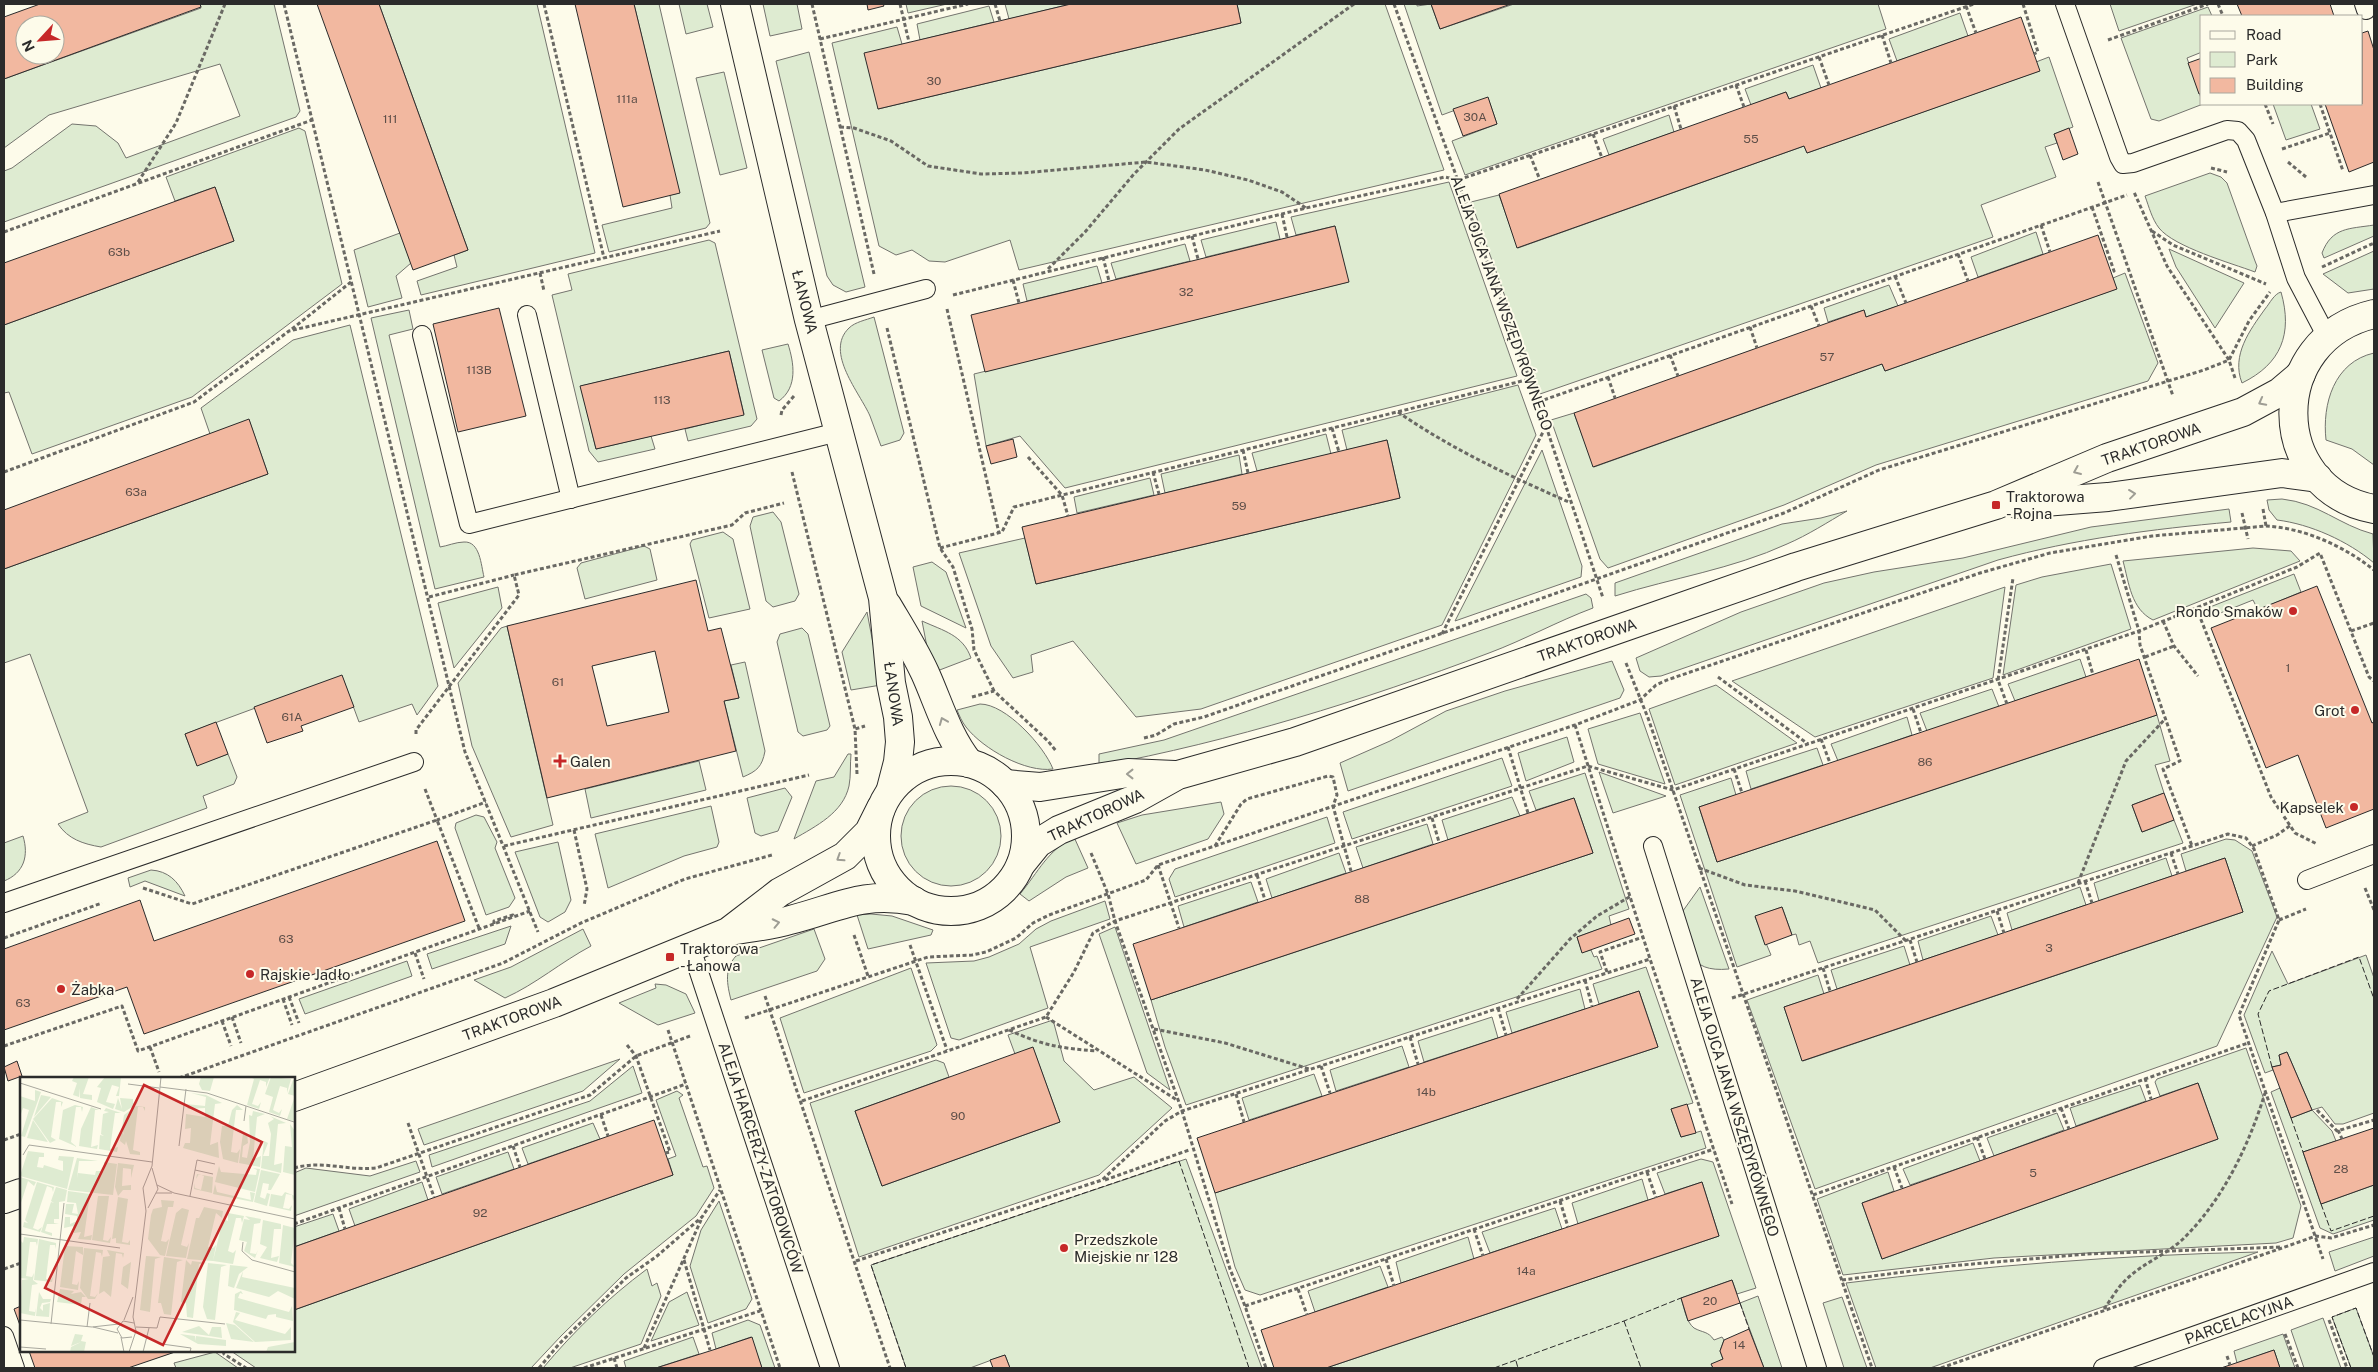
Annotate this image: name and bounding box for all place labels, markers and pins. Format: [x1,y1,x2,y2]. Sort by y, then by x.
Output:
place label: Traktorowa - Rojna [2006,488,2085,522]
marker: Traktorowa - Rojna [1990,499,2002,511]
place label: Rondo Smaków [2176,603,2283,620]
marker: Rondo Smaków [2287,605,2299,617]
place label: Grot [2314,702,2345,719]
marker: Grot [2349,704,2361,716]
place label: Galen [570,753,611,770]
marker: Galen [554,755,566,767]
place label: Kapselek [2280,799,2344,816]
marker: Kapselek [2348,801,2360,813]
place label: Traktorowa - Łanowa [680,940,759,974]
marker: Traktorowa - Łanowa [664,951,676,963]
place label: Rajskie Jadło [260,966,351,983]
marker: Rajskie Jadło [244,968,256,980]
place label: Żabka [71,980,114,998]
marker: Żabka [55,983,67,995]
place label: Przedszkole Miejskie nr 128 [1074,1231,1178,1265]
marker: Przedszkole Miejskie nr 128 [1058,1242,1070,1254]

